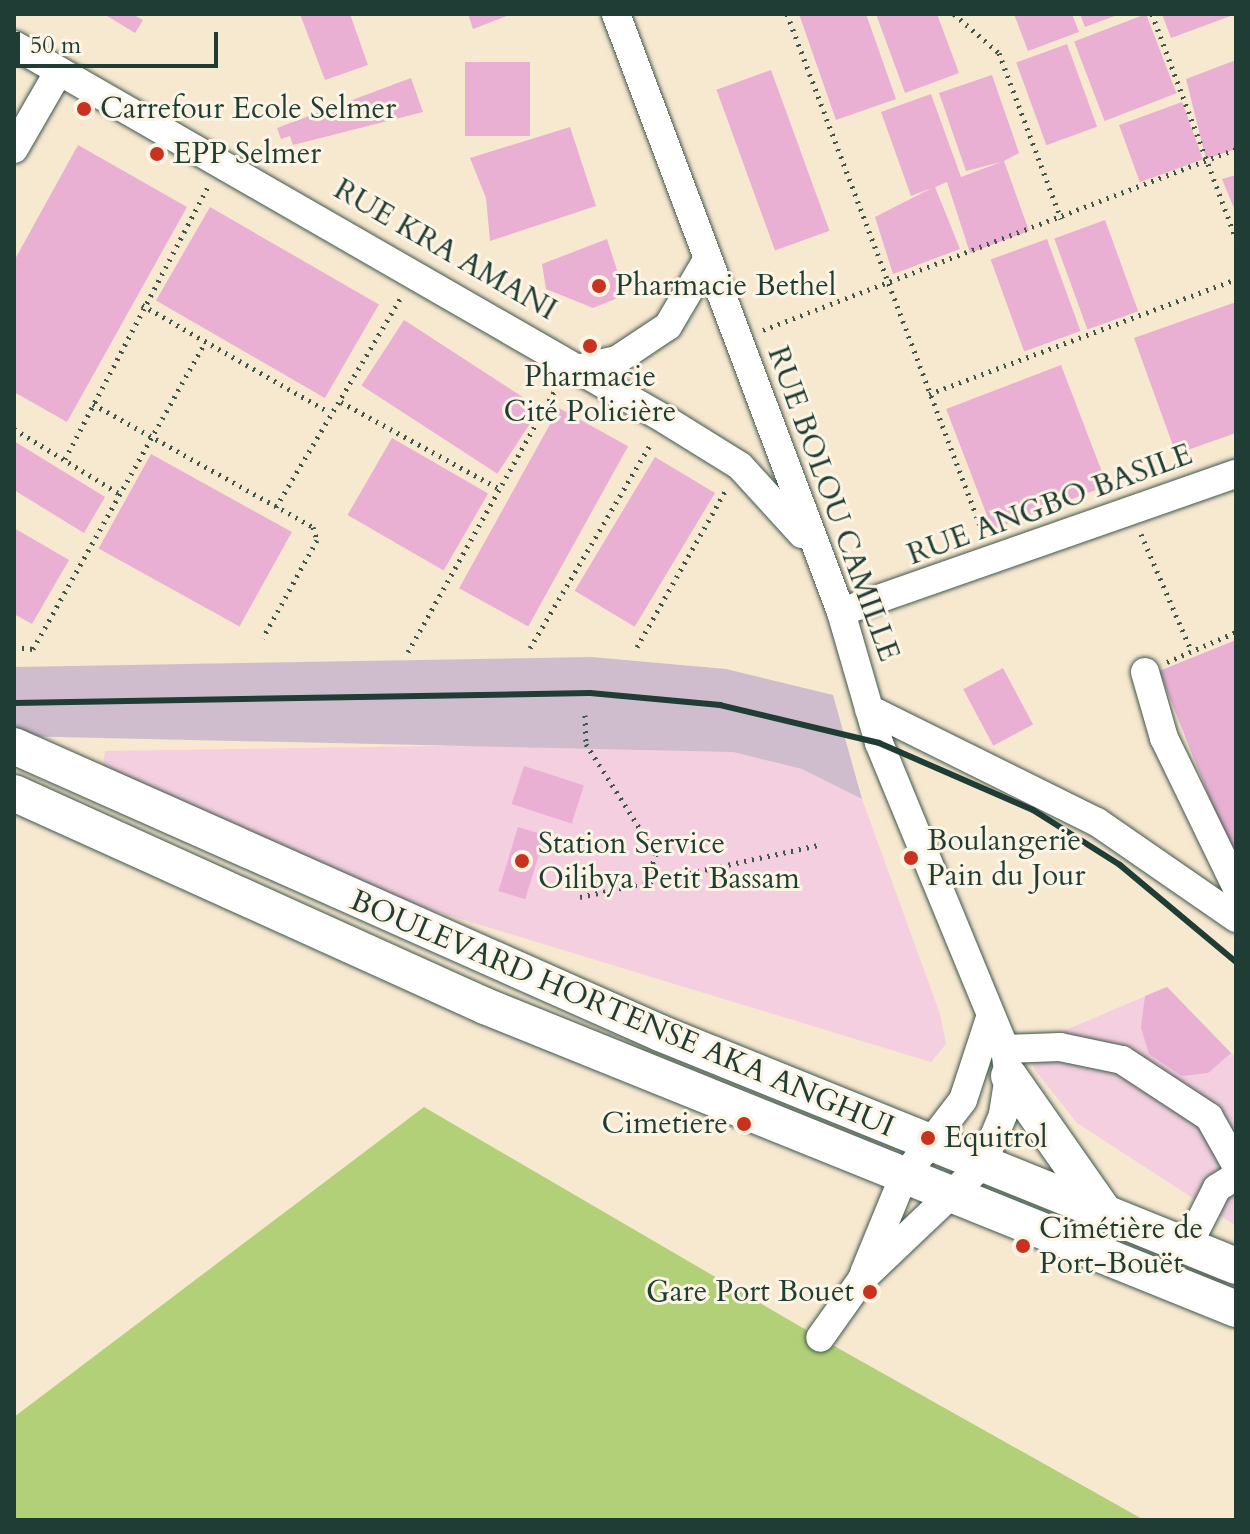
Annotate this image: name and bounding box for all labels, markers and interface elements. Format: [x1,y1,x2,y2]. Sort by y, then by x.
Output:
scale bar [20,16,222,66]
text: 50 m [30,29,81,62]
place label: Carrefour Ecole Selmer [100,91,396,127]
marker: Carrefour Ecole Selmer [75,100,93,118]
place label: EPP Selmer [173,136,321,172]
marker: EPP Selmer [148,145,166,163]
street label: RUE KRA AMANI [327,172,563,328]
place label: Pharmacie Bethel [615,268,836,304]
marker: Pharmacie Bethel [590,277,608,295]
marker: Pharmacie Cité Policière [581,337,599,355]
street label: RUE BOLOU CAMILLE [759,342,907,666]
place label: Pharmacie Cité Policière [504,359,676,430]
street label: RUE ANGBO BASILE [903,437,1197,573]
place label: Boulangerie Pain du Jour [927,823,1086,894]
place label: Station Service Oilibya Petit Bassam [538,826,800,896]
marker: Boulangerie Pain du Jour [902,849,920,867]
marker: Station Service Oilibya Petit Bassam [513,852,531,870]
street label: BOULEVARD HORTENSE AKA ANGHUI [345,883,899,1145]
place label: Cimetiere [602,1106,728,1142]
marker: Cimetiere [735,1115,753,1133]
place label: Equitrol [944,1120,1048,1156]
marker: Equitrol [919,1129,937,1147]
place label: Cimétière de Port-Bouët [1039,1211,1203,1282]
marker: Cimétière de Port-Bouët [1014,1237,1032,1255]
place label: Gare Port Bouet [646,1274,854,1310]
marker: Gare Port Bouet [861,1283,879,1301]

